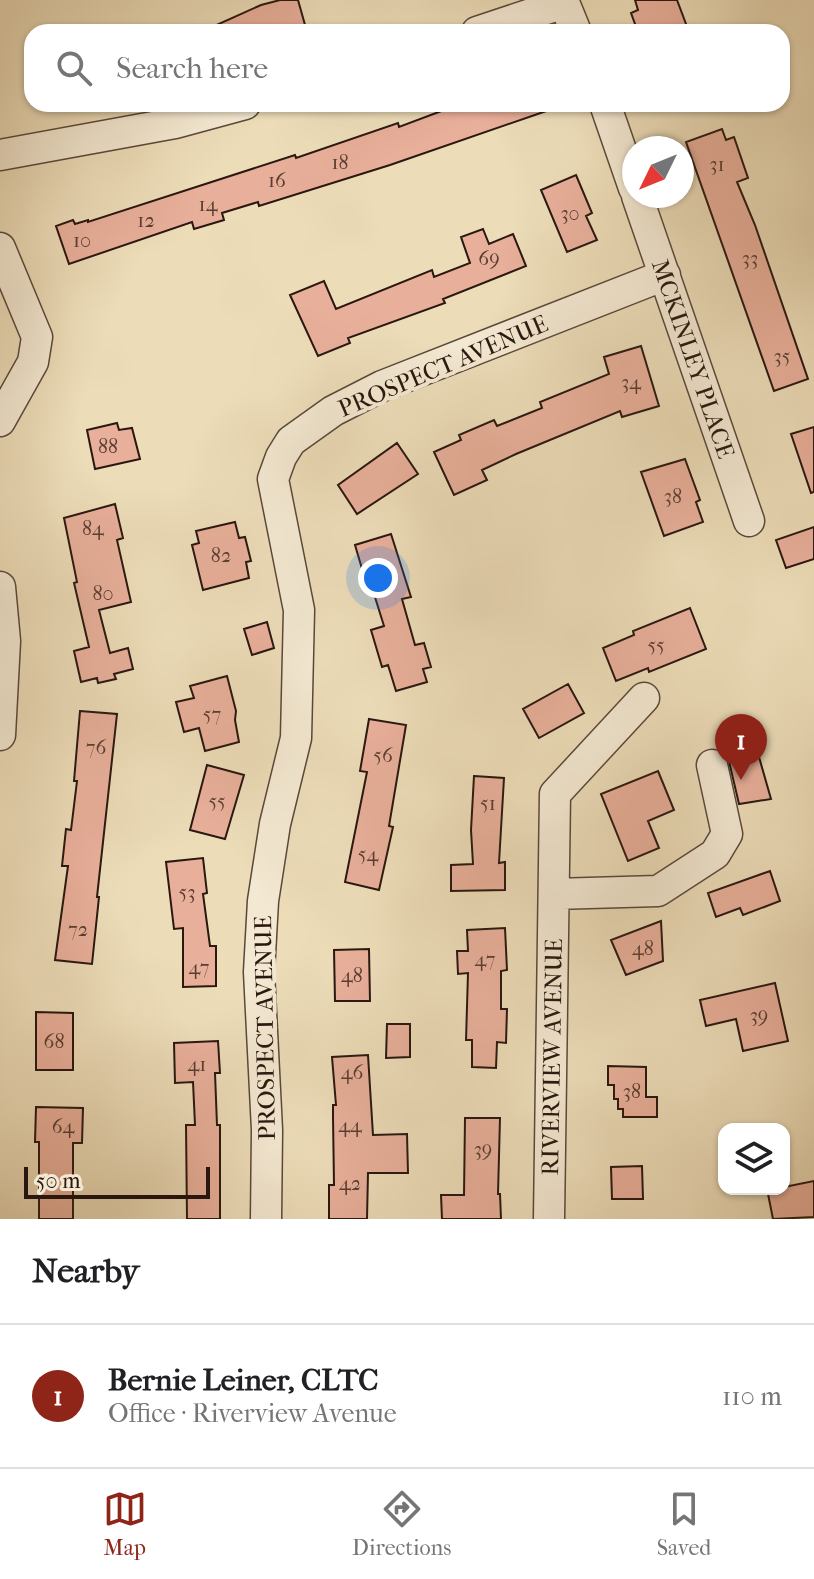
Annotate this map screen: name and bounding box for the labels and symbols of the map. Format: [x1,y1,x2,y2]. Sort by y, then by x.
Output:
north arrow [622,136,694,208]
house number: 18 [331,151,349,174]
house number: 31 [709,153,725,176]
house number: 16 [268,169,286,192]
house number: 14 [199,193,219,216]
house number: 30 [560,202,580,225]
house number: 12 [137,209,155,232]
house number: 10 [73,229,91,252]
house number: 69 [478,247,500,270]
house number: 33 [742,247,758,270]
street label: MCKINLEY PLACE [646,256,740,462]
street label: PROSPECT AVENUE [334,309,552,423]
house number: 35 [774,345,790,368]
house number: 34 [621,371,642,394]
house number: 88 [98,435,118,458]
house number: 38 [664,485,682,508]
house number: 84 [82,517,105,540]
house number: 82 [211,544,231,567]
your location [358,558,398,598]
house number: 80 [92,582,114,605]
house number: 55 [647,634,665,657]
house number: 57 [203,703,221,726]
pin: 1 [715,714,767,780]
house number: 76 [86,736,106,759]
house number: 56 [373,744,393,767]
house number: 55 [208,790,226,813]
house number: 51 [480,792,496,815]
house number: 54 [358,843,379,866]
house number: 53 [179,881,195,904]
street label: PROSPECT AVENUE [249,915,281,1141]
house number: 72 [68,918,88,941]
house number: 48 [632,937,654,960]
street label: RIVERVIEW AVENUE [536,938,568,1176]
house number: 47 [475,948,496,971]
house number: 47 [189,956,210,979]
house number: 48 [341,964,363,987]
house number: 39 [750,1004,768,1027]
house number: 68 [44,1030,64,1053]
house number: 41 [188,1053,206,1076]
house number: 46 [341,1061,363,1084]
house number: 38 [623,1080,641,1103]
house number: 44 [338,1114,363,1137]
house number: 64 [52,1115,75,1138]
house number: 39 [474,1138,492,1161]
scale bar [24,1163,210,1199]
house number: 42 [339,1172,361,1195]

